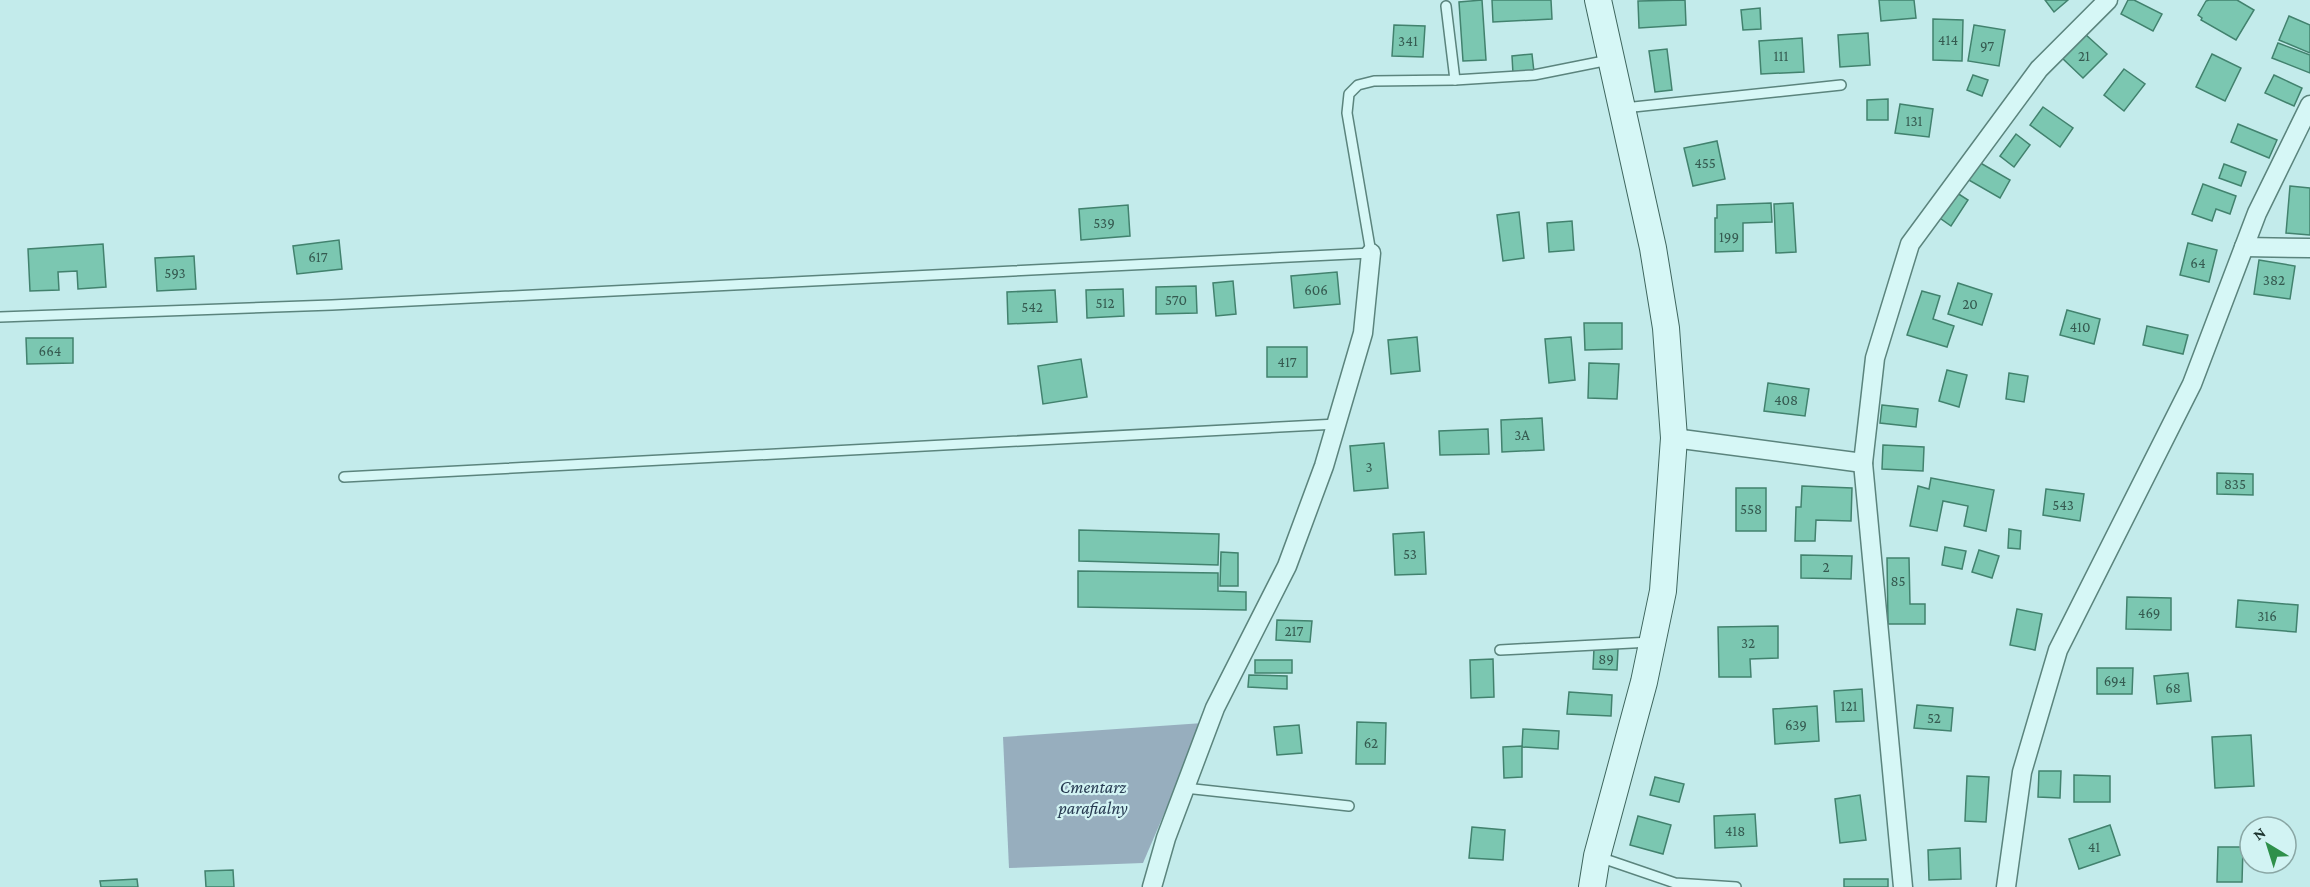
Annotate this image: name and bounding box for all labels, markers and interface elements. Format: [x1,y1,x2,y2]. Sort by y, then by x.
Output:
house number: 414 [1938,32,1958,48]
house number: 341 [1398,33,1418,49]
house number: 97 [1980,38,1994,54]
house number: 111 [1774,48,1788,64]
house number: 21 [2078,48,2090,64]
house number: 131 [1905,113,1923,129]
house number: 455 [1694,155,1716,171]
house number: 539 [1093,215,1115,231]
house number: 199 [1719,229,1739,245]
house number: 617 [308,249,328,265]
house number: 64 [2190,255,2206,271]
house number: 593 [164,265,186,281]
house number: 382 [2263,272,2285,288]
house number: 606 [1304,282,1328,298]
house number: 570 [1165,292,1187,308]
house number: 512 [1095,295,1115,311]
house number: 20 [1962,296,1978,312]
house number: 542 [1021,299,1043,315]
house number: 410 [2069,319,2091,335]
house number: 664 [39,343,61,359]
house number: 417 [1277,354,1297,370]
house number: 408 [1774,392,1798,408]
house number: 3A [1514,427,1530,443]
house number: 3 [1365,459,1373,475]
house number: 835 [2224,476,2246,492]
house number: 543 [2052,497,2074,513]
house number: 558 [1740,501,1762,517]
house number: 53 [1403,546,1417,562]
house number: 2 [1822,559,1830,575]
house number: 85 [1891,573,1905,589]
house number: 469 [2138,605,2160,621]
house number: 316 [2257,608,2277,624]
house number: 217 [1284,623,1304,639]
house number: 32 [1741,635,1755,651]
house number: 89 [1598,651,1614,667]
house number: 694 [2104,673,2126,689]
house number: 68 [2165,680,2181,696]
house number: 121 [1840,698,1858,714]
house number: 52 [1927,710,1941,726]
house number: 639 [1785,717,1807,733]
house number: 62 [1364,735,1378,751]
park label: Cmentarz parafialny [1056,777,1128,818]
north arrow [2238,815,2298,875]
house number: 418 [1725,823,1745,839]
text: N [2250,823,2269,844]
house number: 41 [2088,839,2100,855]

